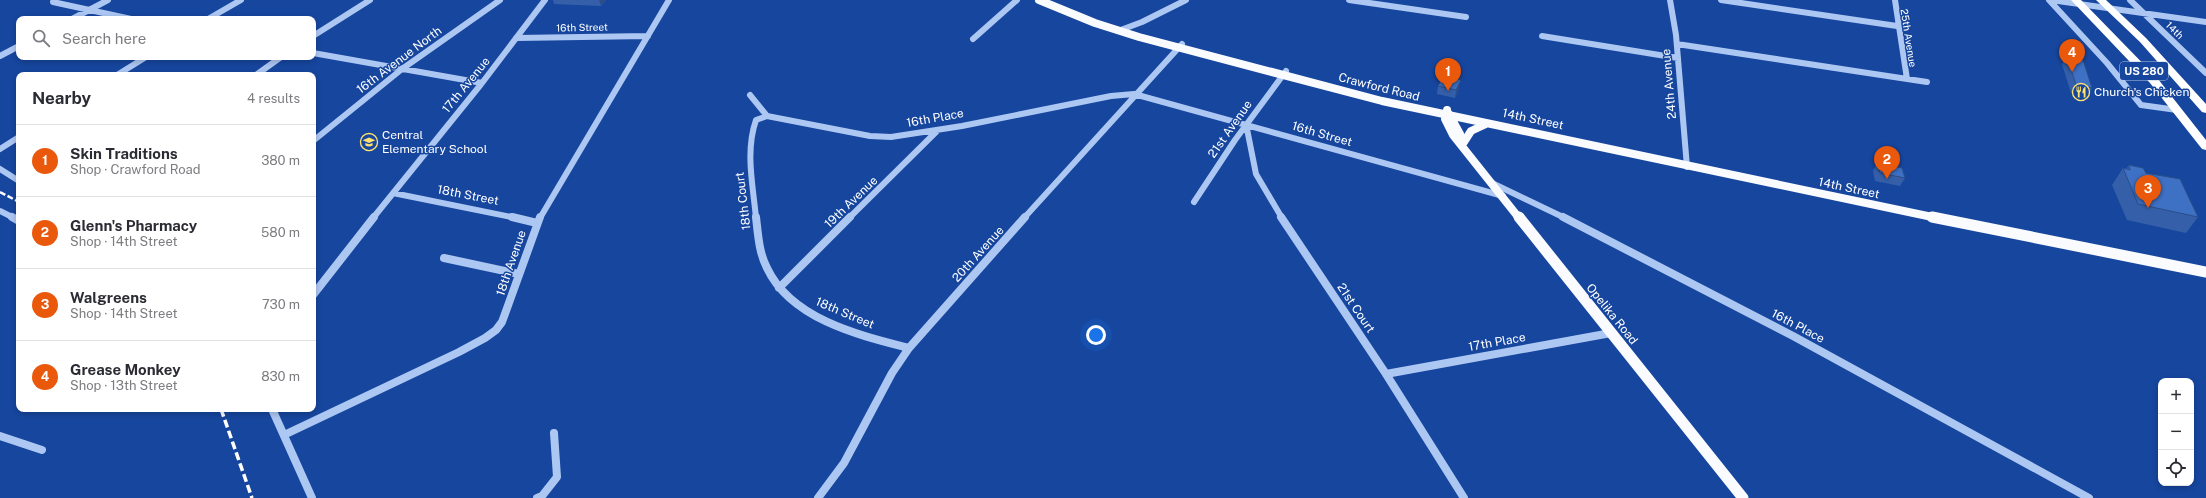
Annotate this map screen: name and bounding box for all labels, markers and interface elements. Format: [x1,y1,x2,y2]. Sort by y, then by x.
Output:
street label: 25th Avenue [1898,8,1920,68]
search box [16,16,316,60]
street label: 14th [2164,19,2186,41]
street label: 16th Street [556,21,608,33]
street label: 16th Avenue North [354,23,444,97]
icon: search [30,27,52,49]
text: Search here [62,30,146,47]
pin: 4 [2059,39,2085,72]
street label: 24th Avenue [1659,48,1679,120]
street label: 17th Avenue [439,54,493,116]
pin: 1 [1435,58,1461,91]
road number: US 280 [2120,62,2168,80]
street label: Crawford Road [1337,70,1421,104]
restaurant icon: Church's Chicken [2071,82,2091,102]
place label: Church's Chicken [2094,85,2189,99]
text: Nearby [32,88,91,108]
text: 4 results [247,91,300,106]
street label: 21st Avenue [1205,97,1255,160]
street label: 16th Place [905,106,965,130]
street label: 14th Street [1501,106,1565,132]
street label: 16th Street [1290,119,1354,149]
place label: Central Elementary School [382,128,488,156]
school or university icon: Central Elementary School [359,132,379,152]
text: Skin Traditions [70,145,178,162]
pin: 2 [1874,146,1900,179]
text: 1 [42,153,48,168]
text: 380 m [261,153,300,168]
text: Shop · Crawford Road [70,162,201,177]
street label: 18th Court [732,171,754,231]
street label: 19th Avenue [822,173,880,231]
street label: 14th Street [1817,175,1881,201]
pin: 3 [2135,175,2161,208]
street label: 18th Street [436,182,500,208]
text: Glenn's Pharmacy [70,217,197,234]
street label: 20th Avenue [949,223,1007,285]
text: 2 [41,225,49,240]
text: 580 m [261,225,300,240]
street label: 18th Avenue [493,228,529,298]
text: Shop · 14th Street [70,234,178,249]
street label: 21st Court [1334,281,1378,336]
street label: Opelika Road [1583,281,1641,347]
text: Walgreens [70,289,147,306]
street label: 18th Street [814,294,877,332]
text: 3 [41,297,49,312]
text: 730 m [262,297,300,312]
text: Shop · 14th Street [70,306,178,321]
street label: 16th Place [1769,306,1827,346]
your location [1086,325,1106,345]
street label: 17th Place [1467,330,1527,354]
text: Grease Monkey [70,361,181,378]
text: 4 [41,369,49,384]
text: 830 m [261,369,300,384]
text: Shop · 13th Street [70,378,178,393]
map controls [2158,378,2194,486]
button: + [2158,378,2194,414]
button: − [2158,414,2194,450]
button: locate [2158,450,2194,486]

